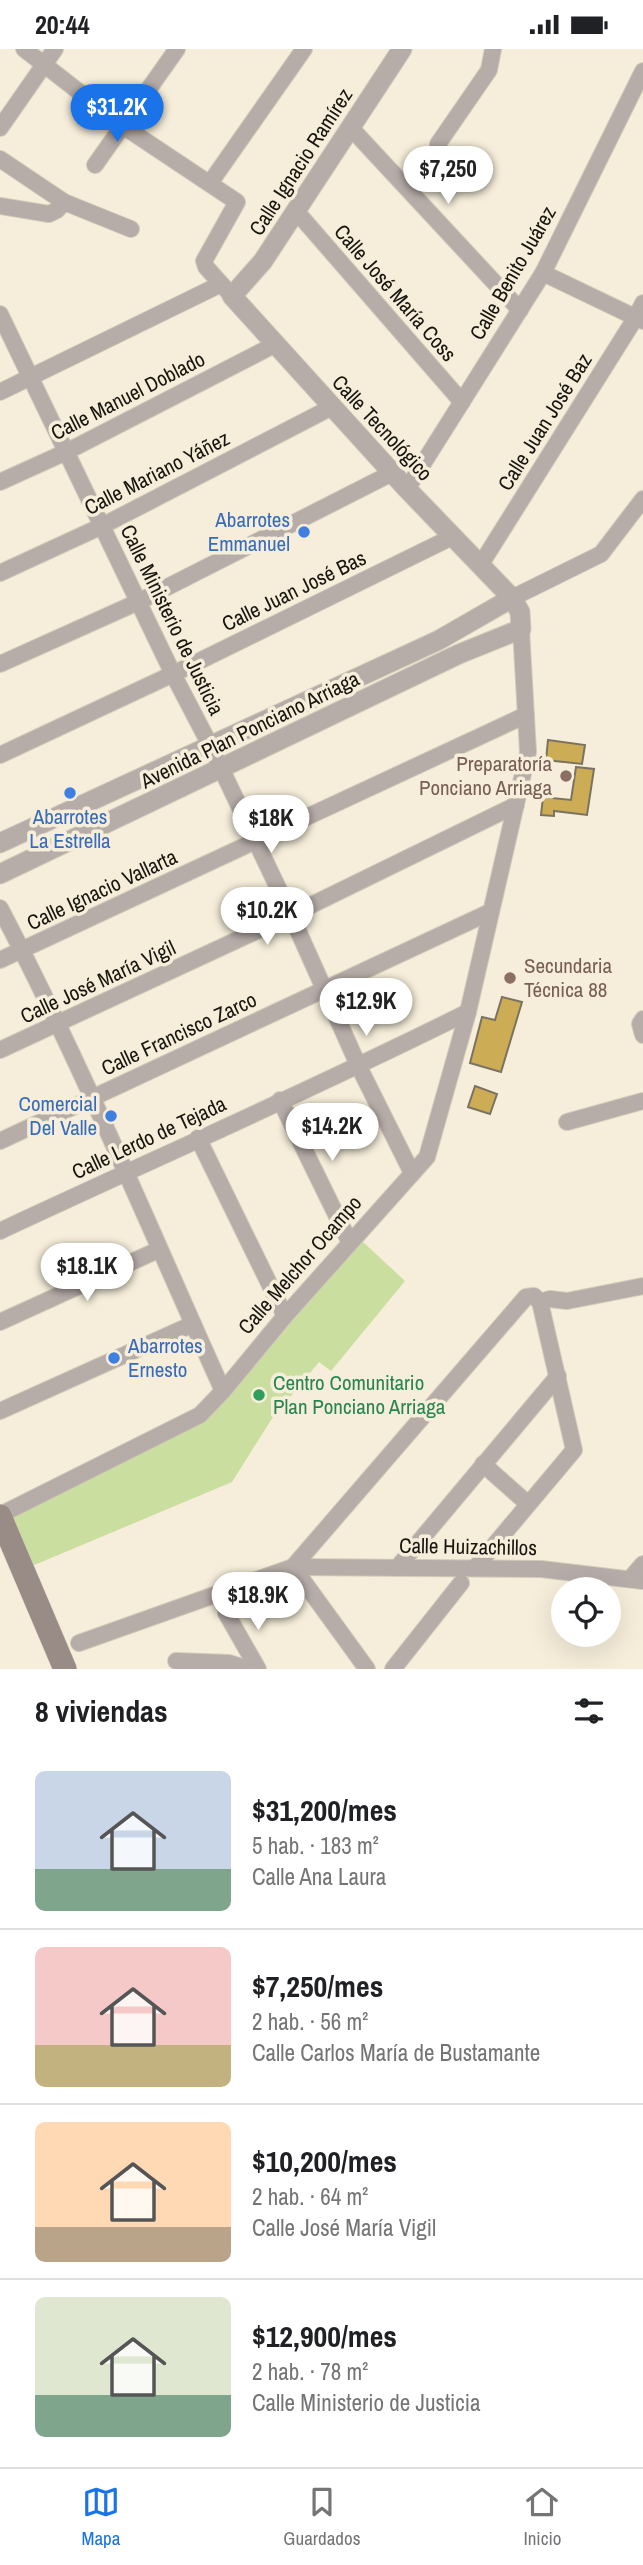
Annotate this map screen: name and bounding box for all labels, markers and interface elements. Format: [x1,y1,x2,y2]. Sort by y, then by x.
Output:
text: 20:44 [35,7,90,42]
street label: Calle Ignacio Ramírez [242,82,359,241]
pin: $31.2K [60,85,174,144]
text: $31.2K [87,91,147,122]
pin: $7,250 [391,146,505,206]
text: $7,250 [419,153,477,184]
street label: Calle Benito Juárez [462,200,563,345]
street label: Calle José María Coss [328,218,463,368]
street label: Calle Manuel Doblado [46,344,210,447]
street label: Calle Juan José Baz [491,347,599,496]
street label: Calle Tecnológico [326,368,439,487]
street label: Calle Mariano Yáñez [79,423,235,522]
place label: Abarrotes Emmanuel [208,505,290,558]
street label: Calle Ministerio de Justicia [114,520,231,720]
marker: Abarrotes Emmanuel [296,524,312,540]
street label: Calle Juan José Bas [217,543,371,638]
street label: Avenida Plan Ponciano Arriaga [135,664,364,796]
place label: Preparatoría Ponciano Arriaga [419,749,552,802]
marker: Preparatoría Ponciano Arriaga [558,768,574,784]
marker: Abarrotes La Estrella [62,785,78,801]
pin: $18K [230,795,312,855]
place label: Abarrotes La Estrella [29,802,111,855]
text: $18K [248,802,294,833]
street label: Calle Ignacio Vallarta [22,842,182,937]
pin: $10.2K [210,887,324,947]
text: $10.2K [237,894,297,925]
street label: Calle José María Vigil [15,933,180,1030]
place label: Secundaria Técnica 88 [524,951,612,1004]
marker: Secundaria Técnica 88 [502,970,518,986]
pin: $12.9K [309,979,423,1038]
street label: Calle Francisco Zarco [96,985,261,1082]
text: $12.9K [336,985,396,1016]
place label: Comercial Del Valle [19,1089,97,1142]
street label: Calle Lerdo de Tejada [67,1089,231,1186]
pin: $14.2K [275,1103,389,1163]
marker: Comercial Del Valle [103,1108,119,1124]
text: $14.2K [302,1110,362,1141]
street label: Calle Melchor Ocampo [231,1189,368,1340]
pin: $18.1K [30,1243,144,1303]
text: $18.1K [57,1250,117,1281]
place label: Abarrotes Ernesto [127,1331,203,1384]
marker: Abarrotes Ernesto [106,1350,122,1366]
place label: Centro Comunitario Plan Ponciano Arriaga [273,1368,446,1421]
marker: Centro Comunitario Plan Ponciano Arriaga [251,1387,267,1403]
street label: Calle Huizachillos [399,1531,537,1562]
pin: $18.9K [201,1573,315,1632]
map controls [551,1577,621,1647]
button: locate [551,1577,621,1647]
text: $18.9K [228,1579,288,1610]
text: 8 viviendas [35,1691,168,1731]
icon: filters [570,1692,608,1730]
text: $31,200/mes [252,1790,397,1830]
icon: home [91,1799,175,1883]
text: 5 hab. · 183 m² [252,1830,379,1861]
text: Calle Ana Laura [252,1861,386,1892]
text: $7,250/mes [252,1966,383,2006]
icon: home [91,1975,175,2059]
text: 2 hab. · 56 m² [252,2006,368,2037]
text: Calle Carlos María de Bustamante [252,2037,540,2068]
text: $10,200/mes [252,2141,397,2181]
icon: home [91,2150,175,2234]
text: 2 hab. · 64 m² [252,2181,368,2212]
text: Calle José María Vigil [252,2212,436,2243]
text: $12,900/mes [252,2316,397,2356]
icon: home [91,2325,175,2409]
text: 2 hab. · 78 m² [252,2356,368,2387]
text: Calle Ministerio de Justicia [252,2387,481,2418]
tab: Mapa [81,2483,120,2551]
tab: Guardados [283,2483,360,2551]
tab: Inicio [523,2483,562,2551]

